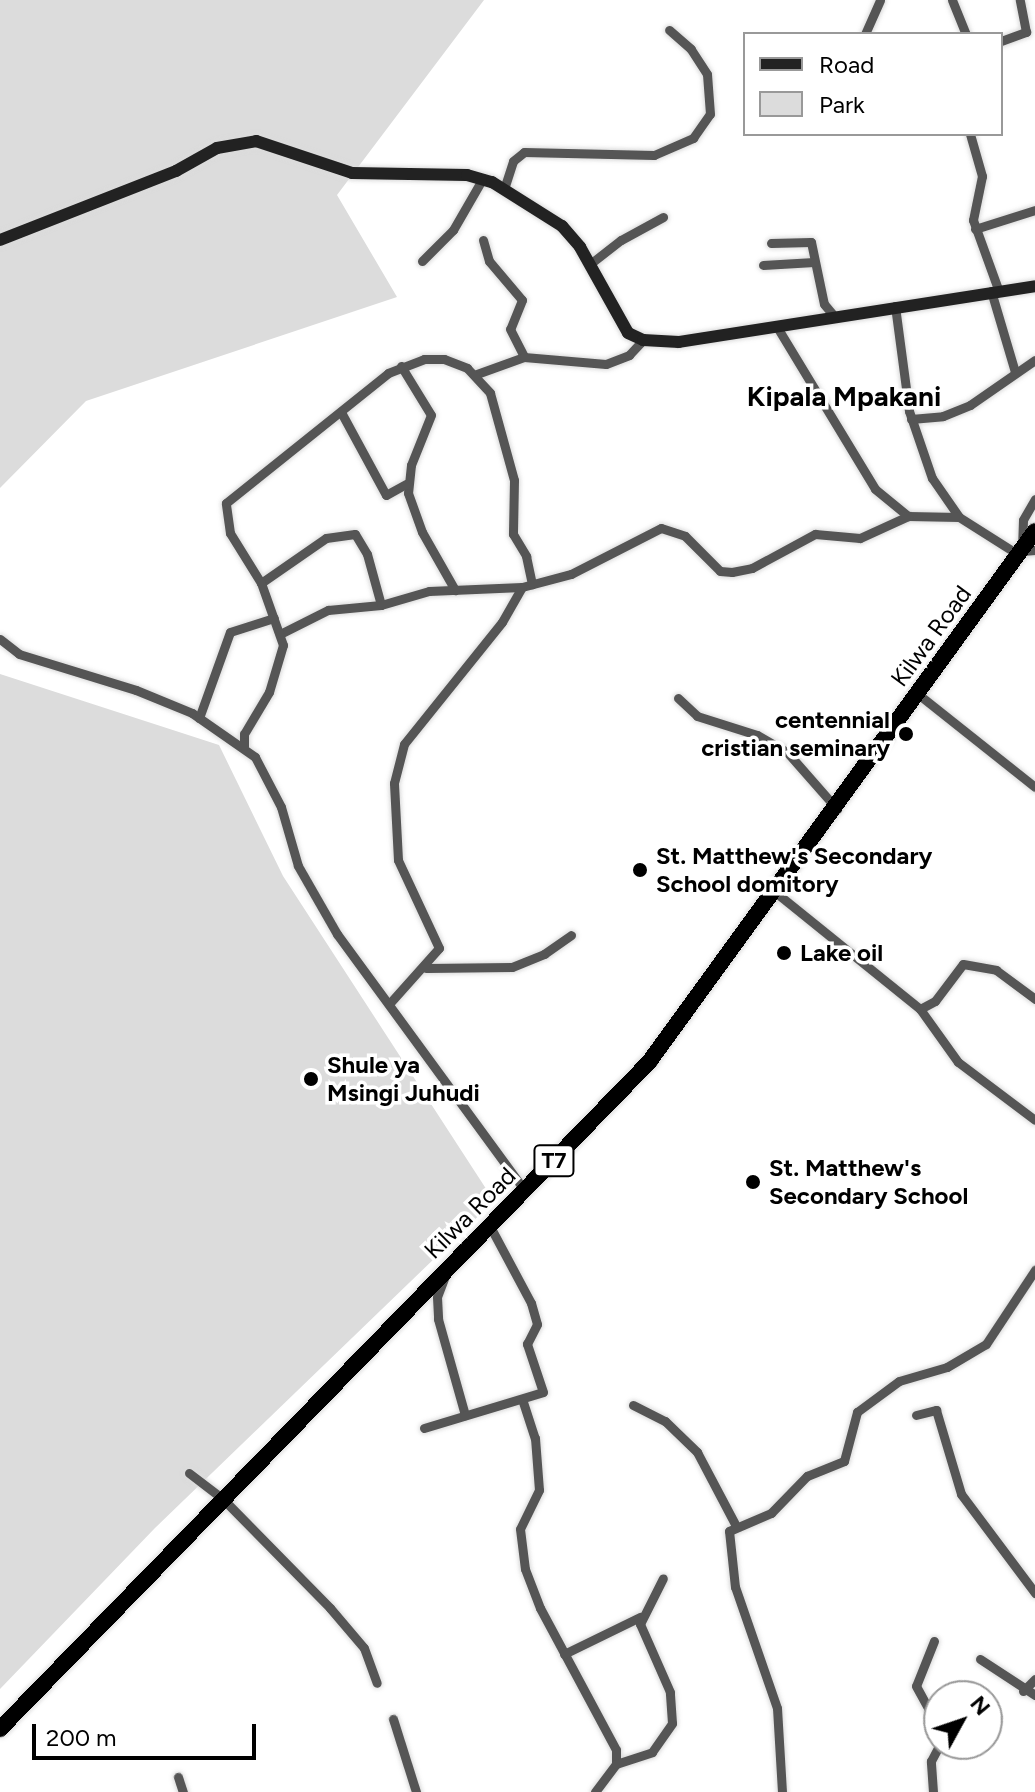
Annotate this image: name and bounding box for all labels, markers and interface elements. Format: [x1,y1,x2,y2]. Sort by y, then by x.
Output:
legend [743,32,1003,136]
text: Road [819,50,874,79]
text: Park [819,90,865,119]
district label: Kipala Mpakani [747,379,941,413]
street label: Kilwa Road [885,580,977,692]
place label: centennial cristian seminary [701,706,890,762]
marker: centennial cristian seminary [897,725,915,743]
place label: St. Matthew's Secondary School domitory [656,842,932,898]
marker: St. Matthew's Secondary School domitory [631,861,649,879]
place label: Lake oil [800,939,883,967]
marker: Lake oil [775,944,793,962]
place label: Shule ya Msingi Juhudi [327,1051,480,1107]
marker: Shule ya Msingi Juhudi [302,1070,320,1088]
road number: T7 [532,1143,576,1179]
place label: St. Matthew's Secondary School [769,1154,968,1210]
street label: Kilwa Road [418,1161,522,1265]
marker: St. Matthew's Secondary School [744,1173,762,1191]
north arrow [923,1680,1003,1760]
text: N [964,1690,996,1721]
scale bar [36,1708,260,1758]
text: 200 m [46,1723,117,1752]

